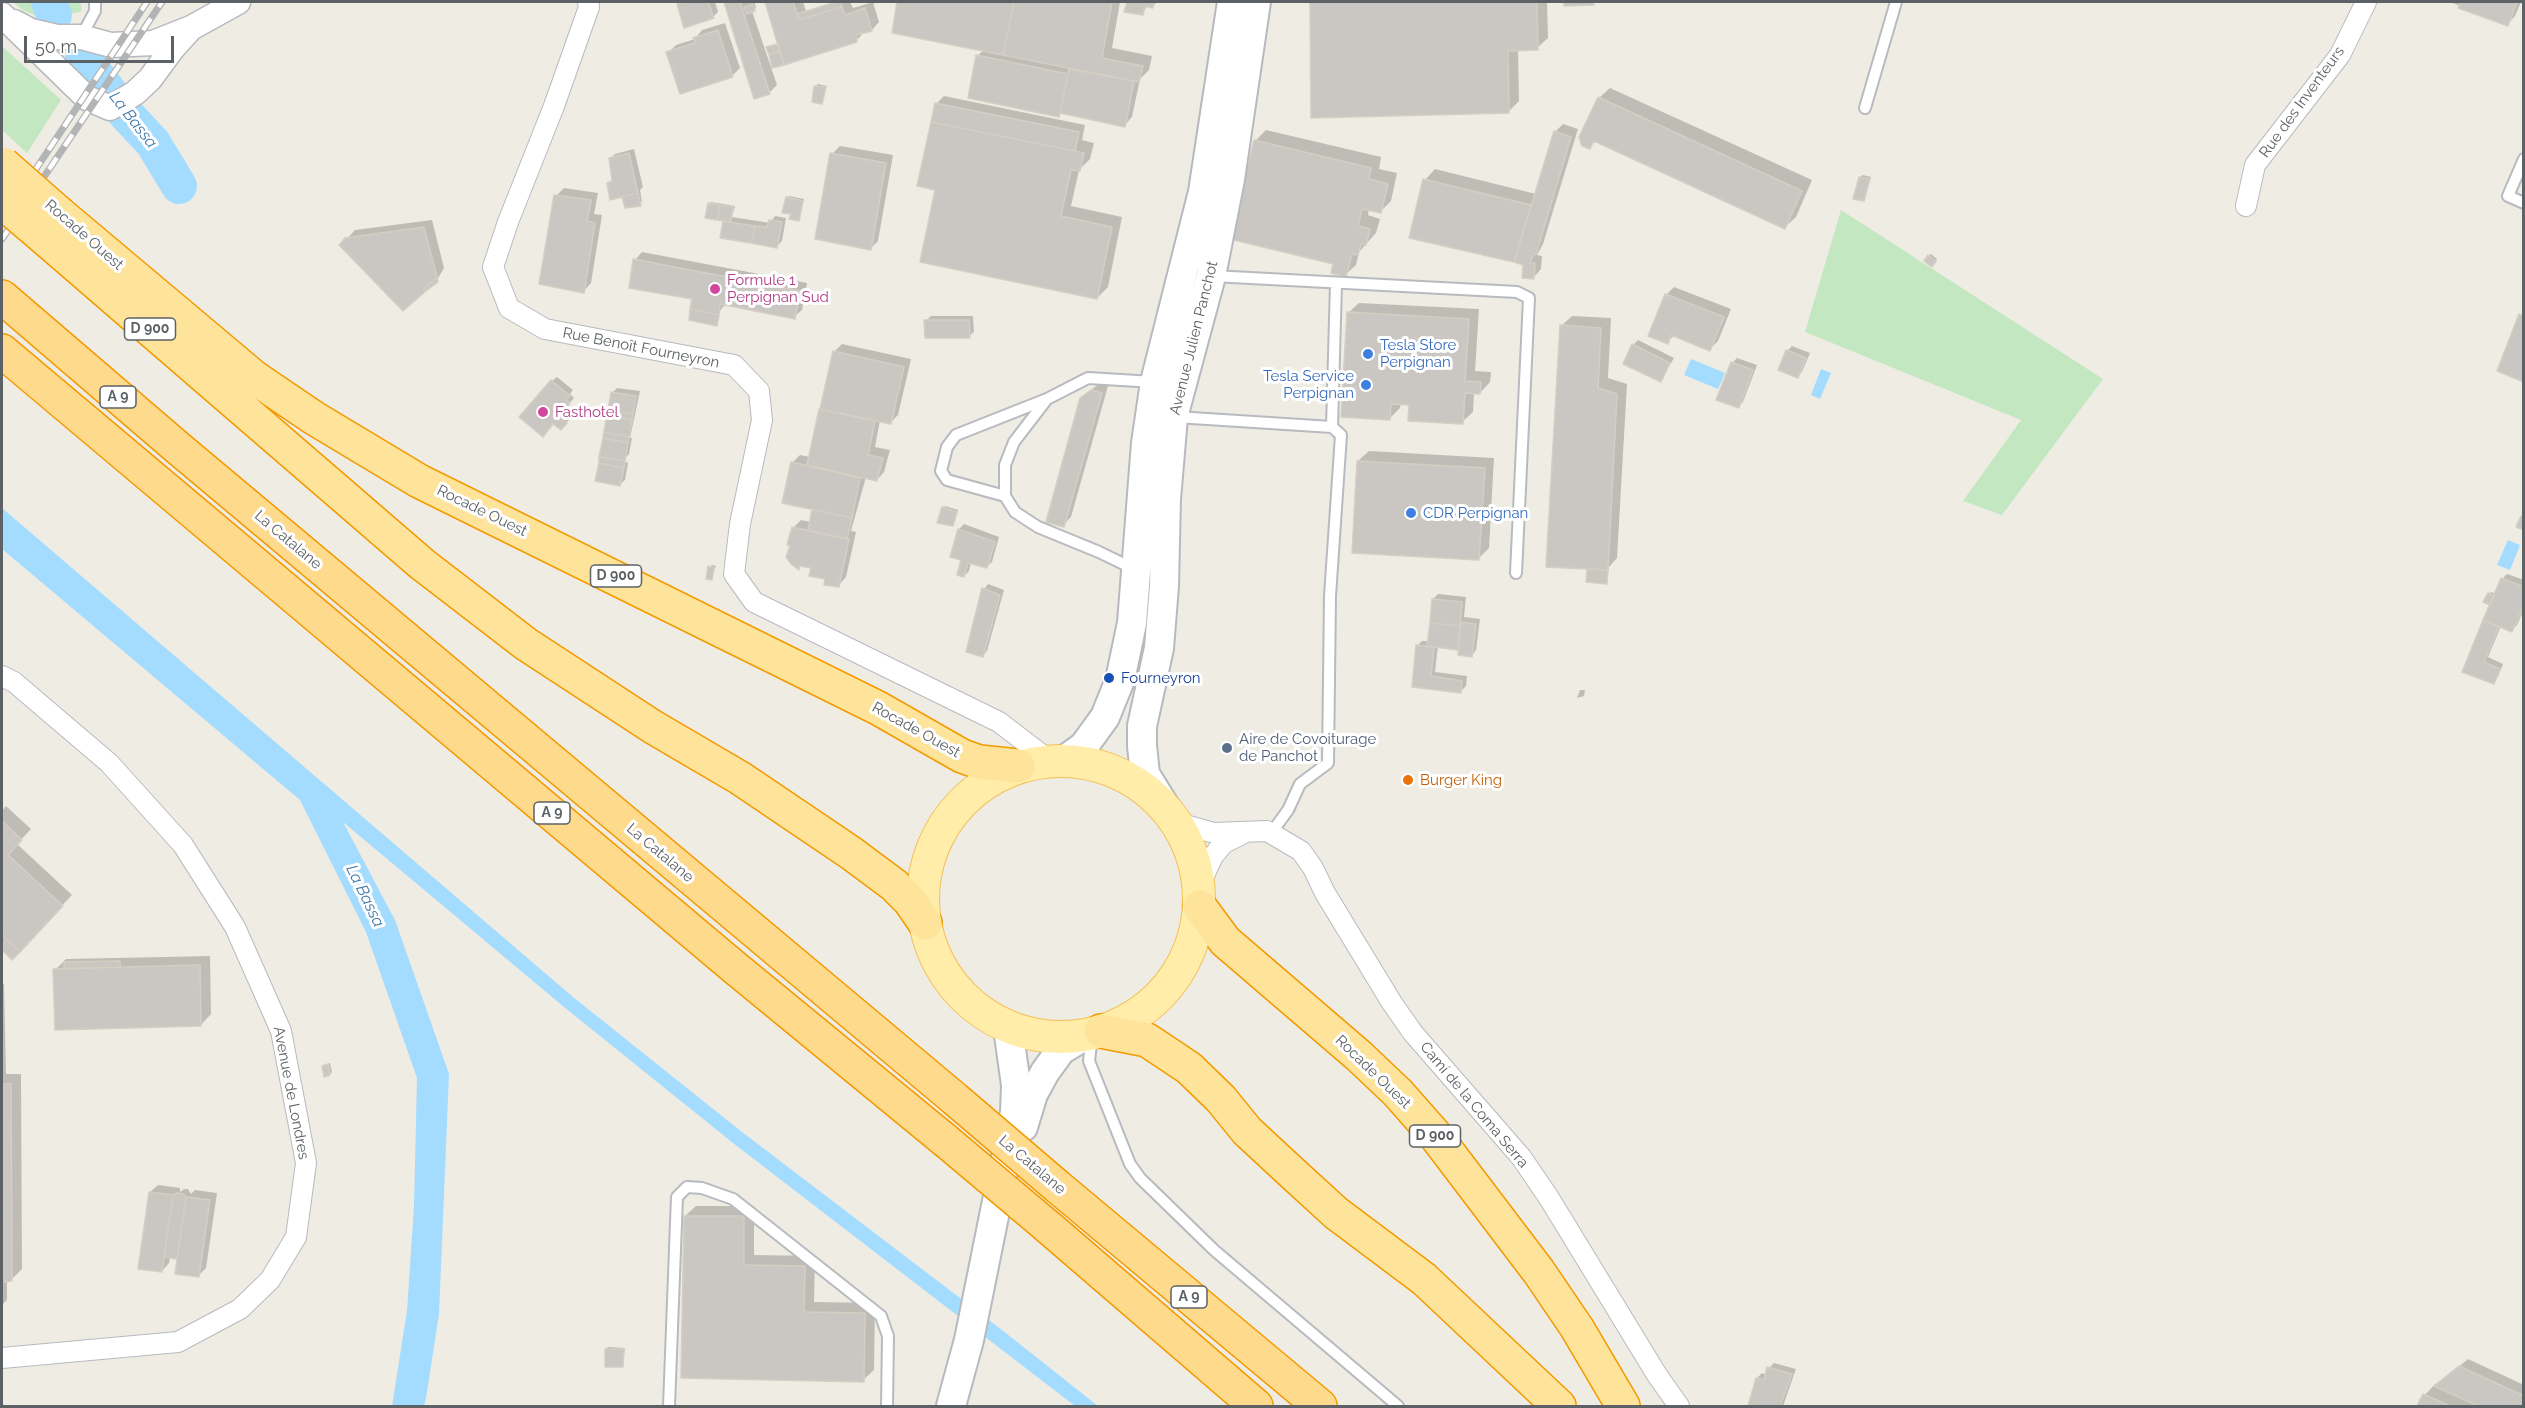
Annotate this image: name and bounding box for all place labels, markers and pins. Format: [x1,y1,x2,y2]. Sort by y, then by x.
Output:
place label: Formule 1 Perpignan Sud [727,271,829,306]
marker: Formule 1 Perpignan Sud [708,282,722,296]
place label: Tesla Store Perpignan [1380,336,1456,371]
marker: Tesla Store Perpignan [1361,347,1375,361]
place label: Tesla Service Perpignan [1263,367,1354,402]
marker: Tesla Service Perpignan [1359,378,1373,392]
place label: Fasthotel [555,403,619,421]
marker: Fasthotel [536,405,550,419]
place label: CDR Perpignan [1423,504,1528,522]
marker: CDR Perpignan [1404,506,1418,520]
place label: Fourneyron [1121,669,1201,687]
marker: Fourneyron [1102,671,1116,685]
place label: Aire de Covoiturage de Panchot [1239,730,1376,765]
marker: Aire de Covoiturage de Panchot [1220,741,1234,755]
place label: Burger King [1420,771,1502,789]
marker: Burger King [1401,773,1415,787]

